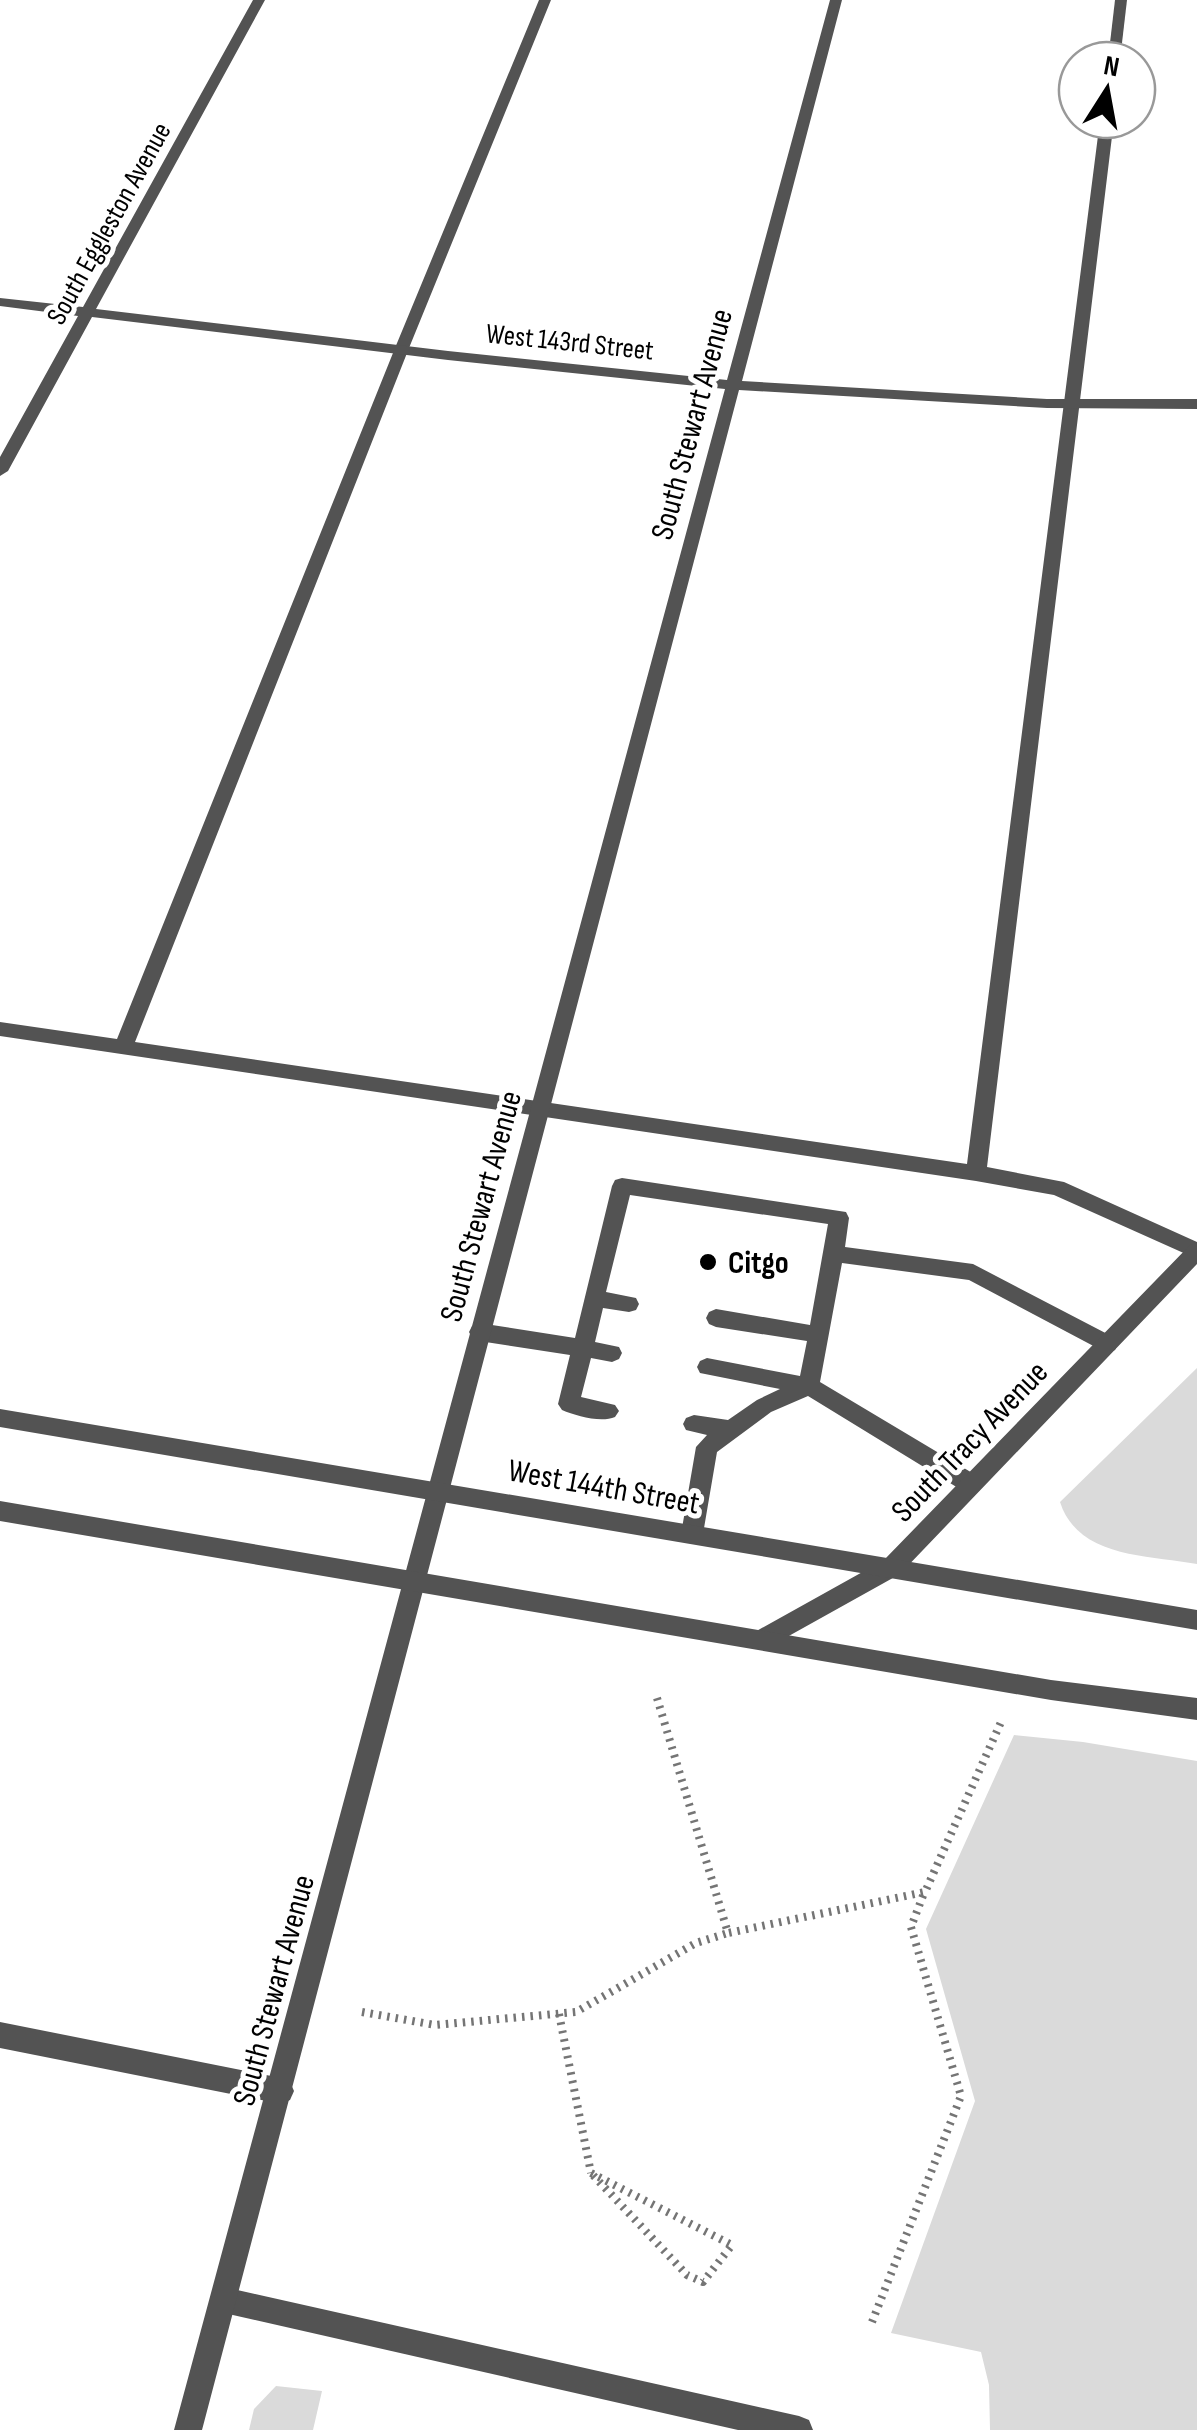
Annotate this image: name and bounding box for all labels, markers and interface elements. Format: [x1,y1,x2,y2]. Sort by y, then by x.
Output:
north arrow [1057,40,1157,140]
text: N [1101,49,1122,85]
street label: South Eggleston Avenue [40,117,178,330]
street label: South Stewart Avenue [643,305,742,544]
street label: West 143rd Street [484,317,655,368]
street label: South Stewart Avenue [432,1087,531,1326]
place label: Citgo [728,1244,789,1283]
marker: Citgo [697,1251,719,1273]
street label: South Tracy Avenue [884,1353,1057,1531]
street label: West 144th Street [505,1451,702,1523]
street label: South Stewart Avenue [225,1871,324,2110]

